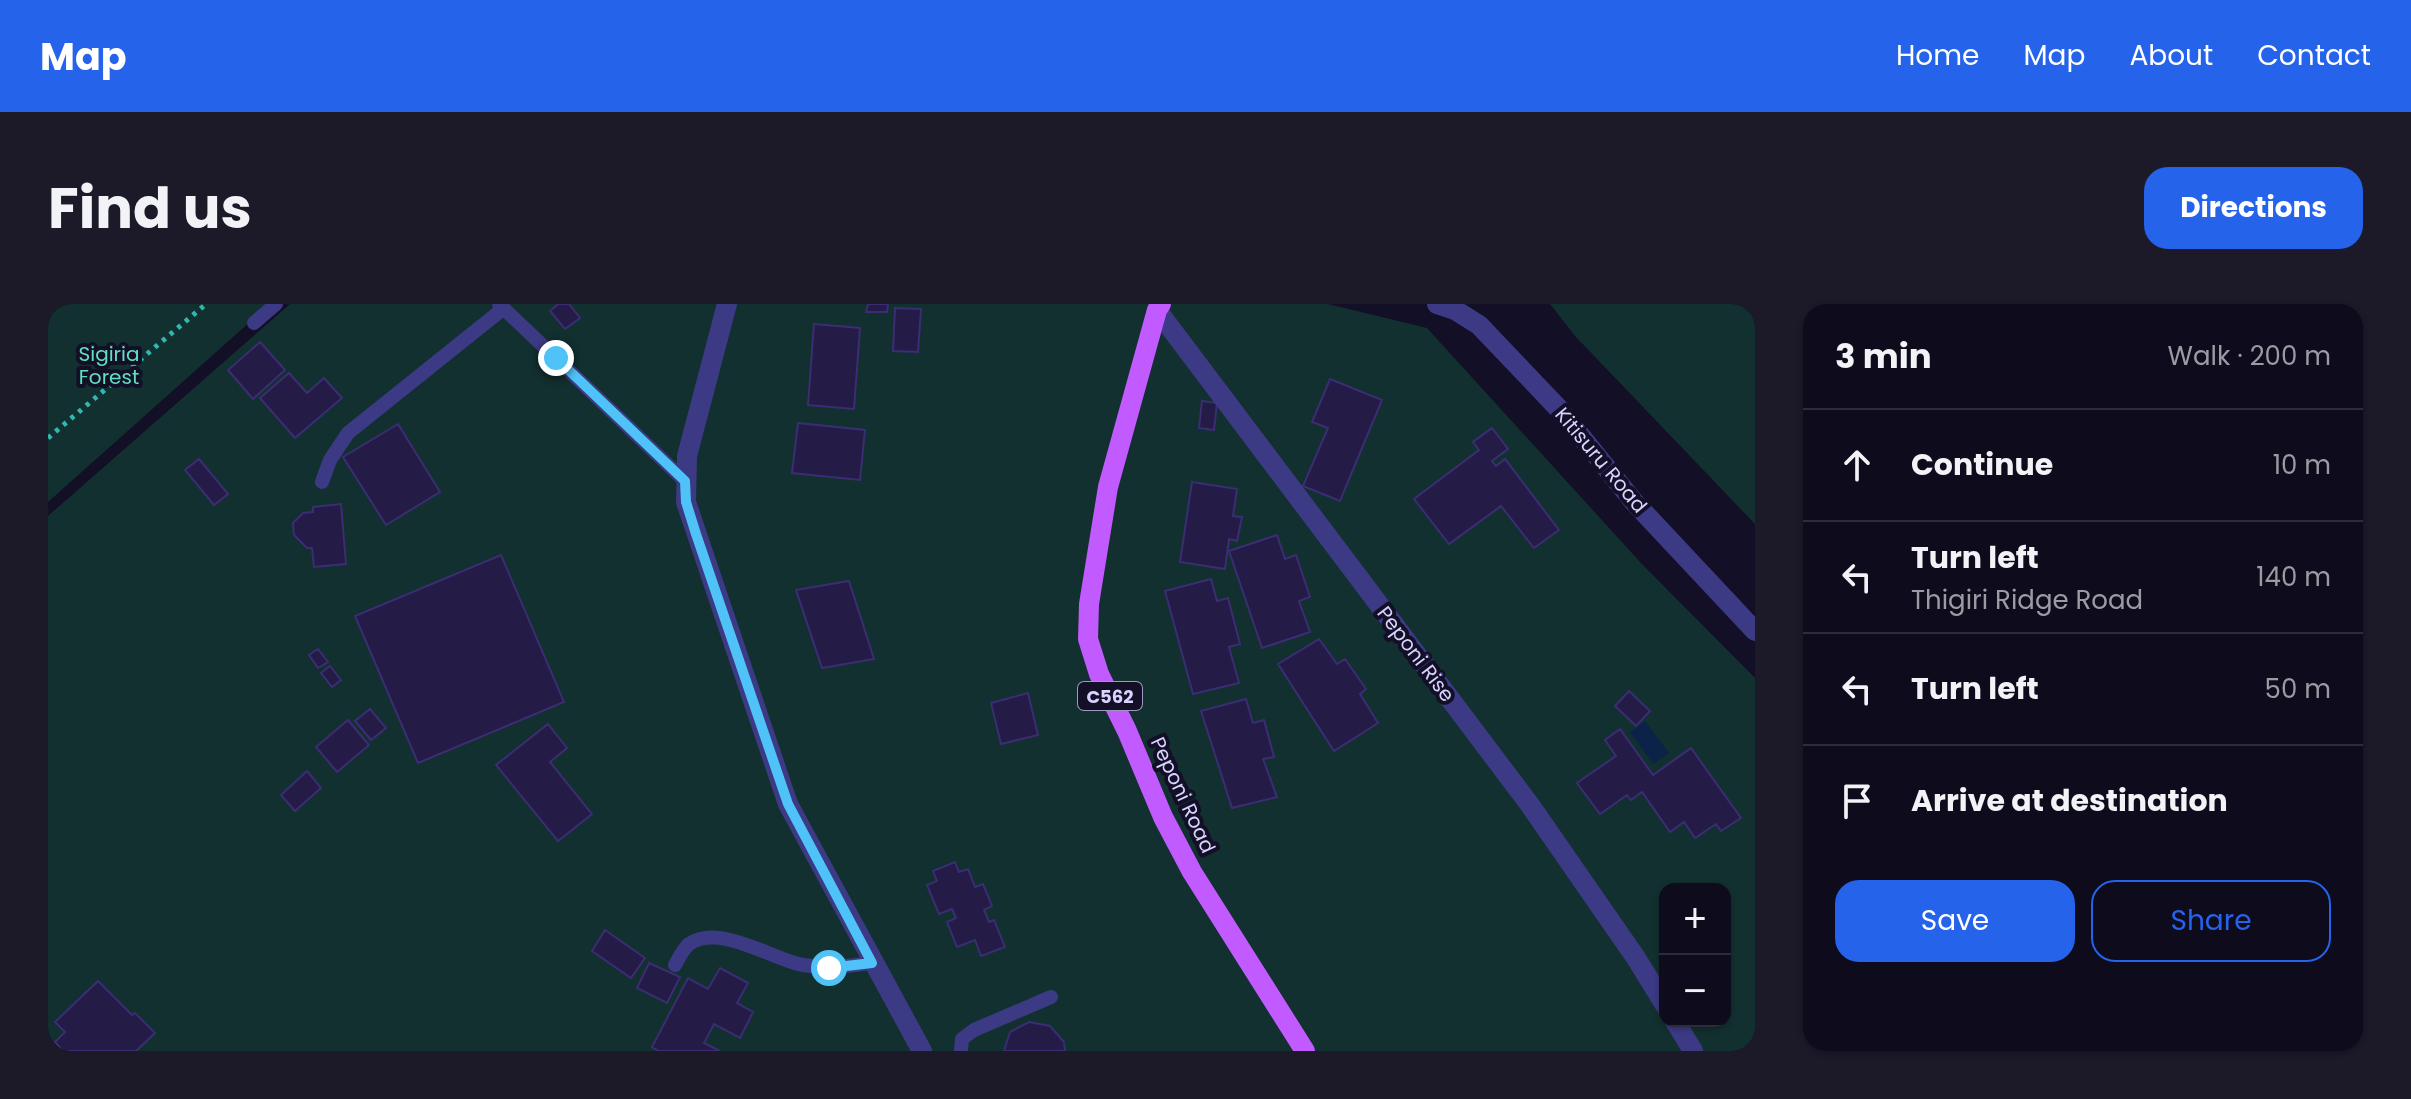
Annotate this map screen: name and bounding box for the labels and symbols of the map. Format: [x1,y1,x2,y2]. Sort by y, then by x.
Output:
park label: Sigiria Forest [79,340,140,391]
route end [538,340,574,376]
street label: Kitisuru Road [1549,401,1653,519]
street label: Peponi Rise [1371,600,1461,708]
road number: C562 [1078,682,1142,710]
street label: Peponi Road [1144,732,1222,858]
route start [811,950,847,986]

